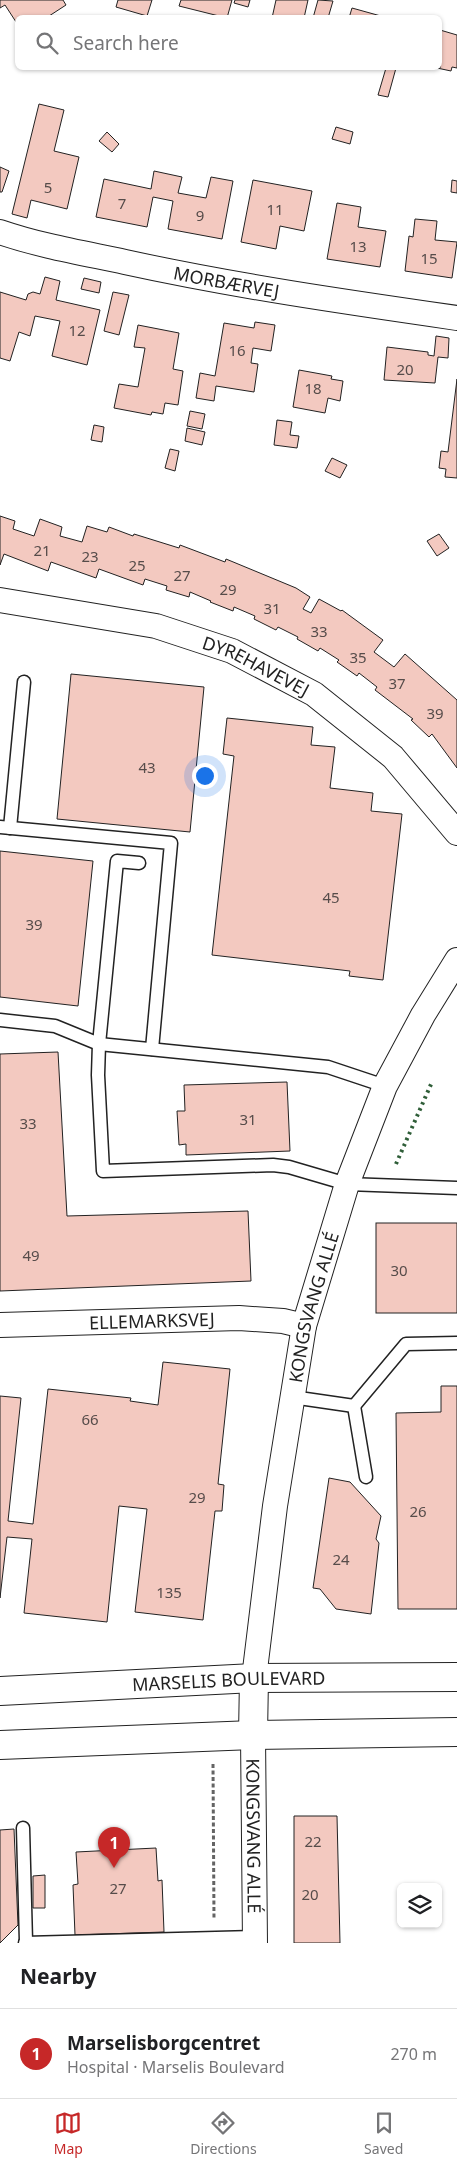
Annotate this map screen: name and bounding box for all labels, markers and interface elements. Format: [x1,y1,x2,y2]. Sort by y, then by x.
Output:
search box [15,15,442,70]
icon: search [33,29,61,57]
text: Search here [73,30,179,56]
house number: 5 [44,177,52,197]
house number: 7 [118,193,126,213]
house number: 11 [266,199,284,219]
house number: 9 [196,205,204,225]
house number: 13 [349,236,367,256]
house number: 15 [420,248,438,268]
street label: MORBÆRVEJ [171,260,281,303]
house number: 12 [68,320,86,340]
house number: 16 [228,340,246,360]
house number: 20 [396,359,414,379]
house number: 18 [304,378,322,398]
house number: 21 [33,540,51,560]
house number: 23 [81,546,99,566]
house number: 25 [128,555,146,575]
house number: 27 [173,565,191,585]
house number: 29 [219,579,237,599]
house number: 31 [263,598,281,618]
house number: 33 [310,621,328,641]
street label: DYREHAVEVEJ [200,630,314,702]
house number: 35 [349,647,367,667]
house number: 37 [388,673,406,693]
house number: 39 [426,703,444,723]
house number: 43 [138,757,156,777]
your location [192,763,218,789]
house number: 45 [322,887,340,907]
house number: 39 [25,914,43,934]
house number: 31 [239,1109,257,1129]
house number: 33 [19,1113,37,1133]
street label: KONGSVANG ALLÉ [283,1229,344,1384]
house number: 49 [22,1245,40,1265]
house number: 30 [390,1260,408,1280]
street label: ELLEMARKSVEJ [89,1307,215,1334]
house number: 66 [81,1409,99,1429]
house number: 29 [188,1487,206,1507]
house number: 26 [409,1501,427,1521]
house number: 24 [332,1549,350,1569]
house number: 135 [156,1582,182,1602]
street label: MARSELIS BOULEVARD [132,1666,325,1696]
street label: KONGSVANG ALLÉ [241,1758,267,1914]
pin: 1 [98,1827,130,1868]
house number: 22 [304,1831,322,1851]
house number: 27 [109,1878,127,1898]
map controls [397,1883,442,1928]
button: layers [397,1883,442,1928]
house number: 20 [301,1884,319,1904]
text: Nearby [20,1962,96,1990]
text: Marselisborgcentret [67,2030,260,2056]
text: 1 [31,2043,41,2065]
text: 270 m [390,2043,437,2065]
text: Hospital · Marselis Boulevard [67,2056,285,2078]
tab: Map [54,2109,83,2158]
tab: Directions [190,2109,257,2158]
tab: Saved [364,2109,403,2158]

